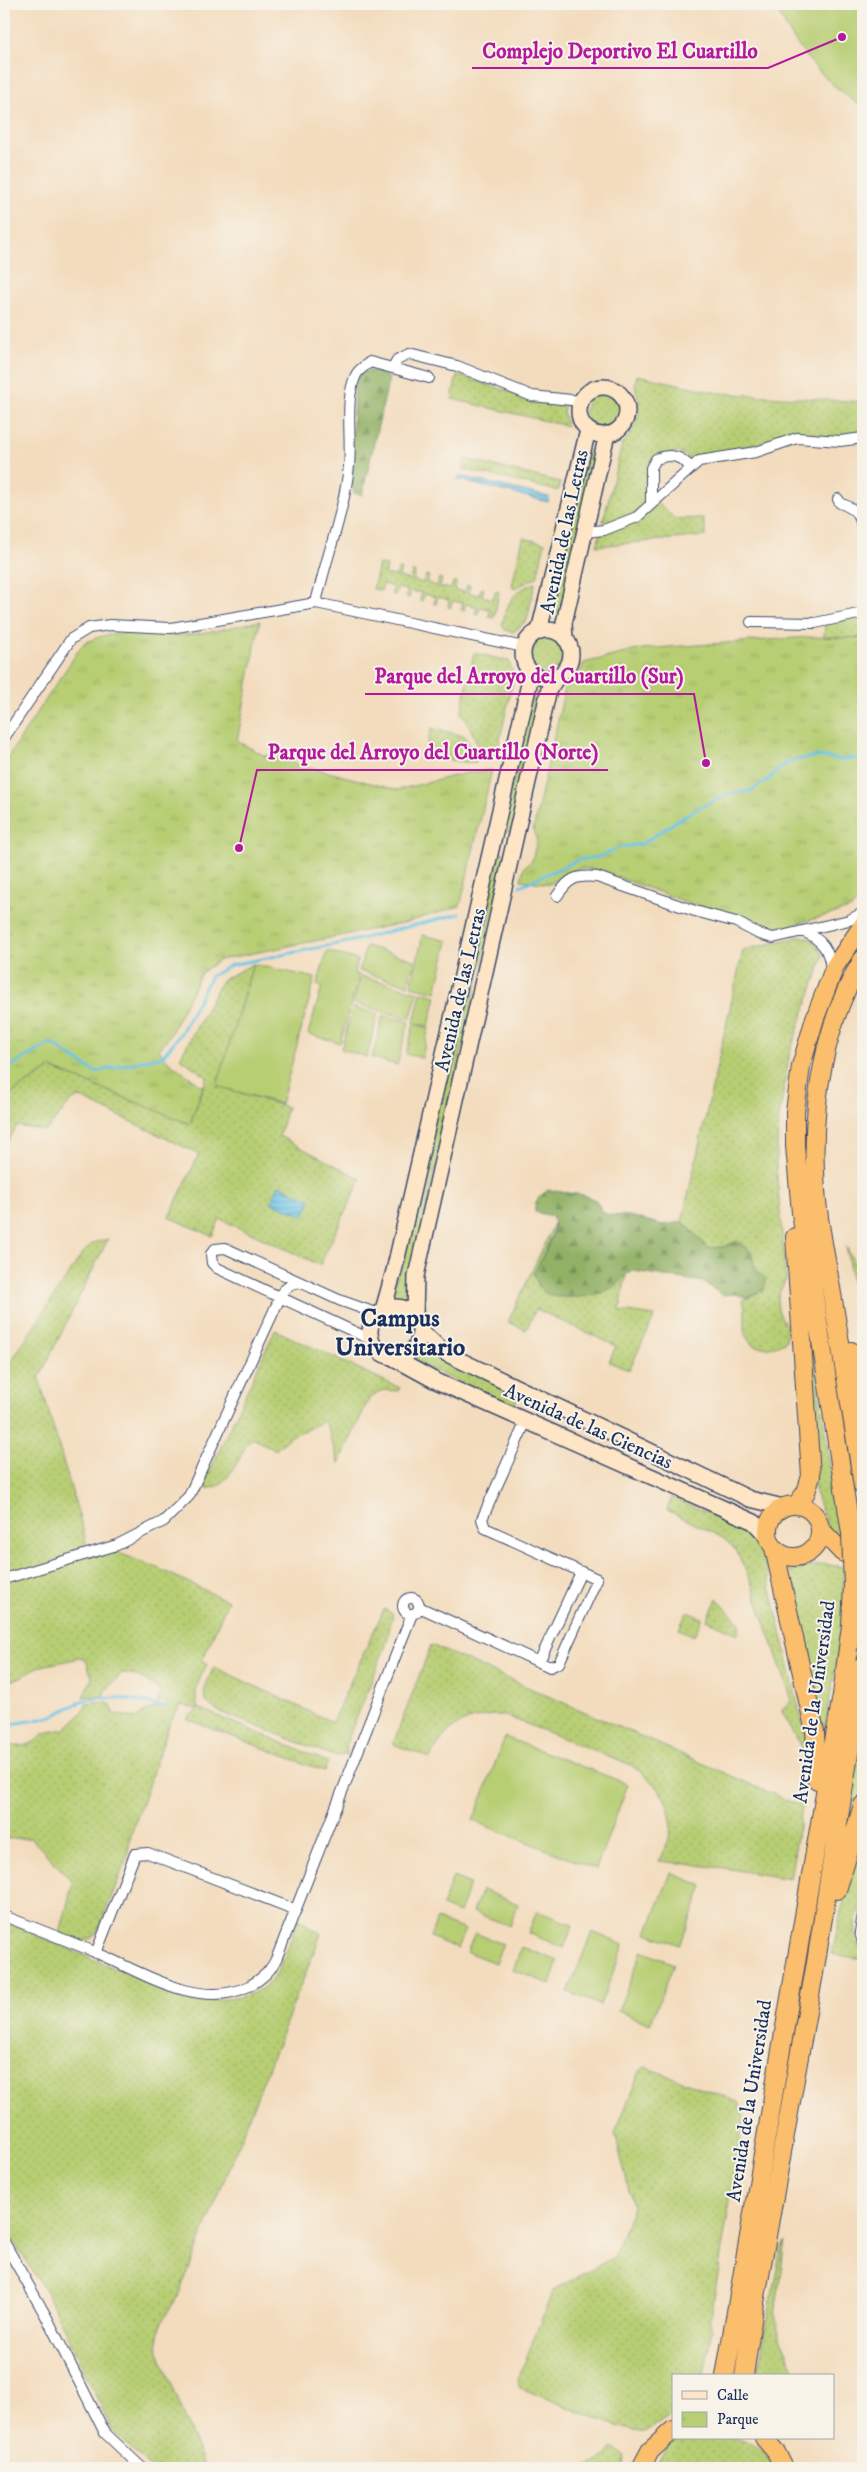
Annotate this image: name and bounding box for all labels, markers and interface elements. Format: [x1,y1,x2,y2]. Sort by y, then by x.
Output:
callout: Complejo Deportivo El Cuartillo [472,32,768,68]
text: Complejo Deportivo El Cuartillo [482,39,758,66]
street label: Avenida de las Letras [535,447,595,617]
callout: Parque del Arroyo del Cuartillo (Sur) [365,658,694,694]
text: Parque del Arroyo del Cuartillo (Sur) [374,664,684,690]
callout: Parque del Arroyo del Cuartillo (Norte) [257,734,608,770]
text: Parque del Arroyo del Cuartillo (Norte) [268,740,598,766]
street label: Avenida de las Letras [430,905,492,1074]
district label: Campus Universitario [335,1303,465,1363]
street label: Avenida de las Ciencias [500,1379,676,1476]
street label: Avenida de la Universidad [788,1599,842,1805]
street label: Avenida de la Universidad [722,1998,778,2204]
legend [672,2374,834,2440]
text: Calle [717,2386,749,2405]
text: Parque [717,2410,758,2429]

